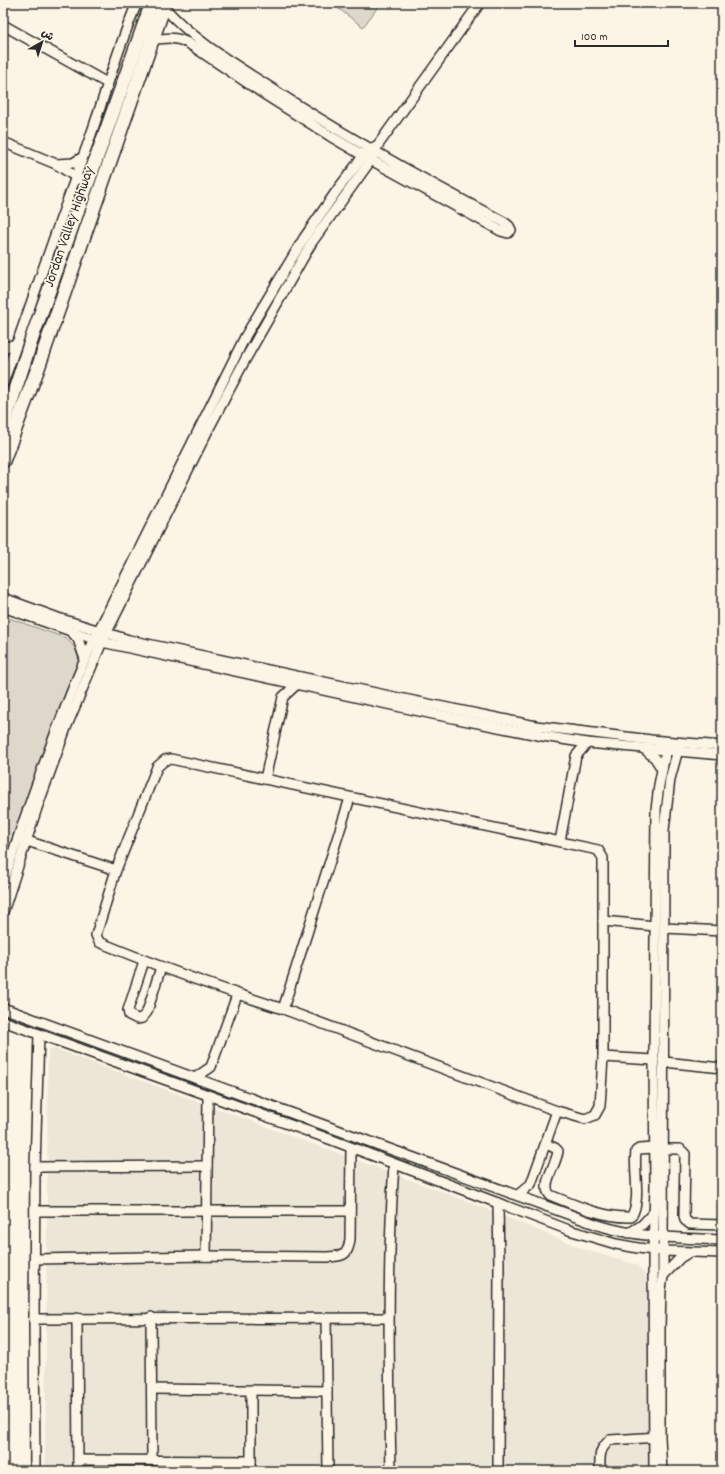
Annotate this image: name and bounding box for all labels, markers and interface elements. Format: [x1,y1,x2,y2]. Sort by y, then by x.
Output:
north arrow [22,22,62,62]
scale bar [575,22,668,48]
text: ش [37,26,57,46]
text: 100 m [581,29,608,46]
street label: Jordan Valley Highway [39,163,101,290]

